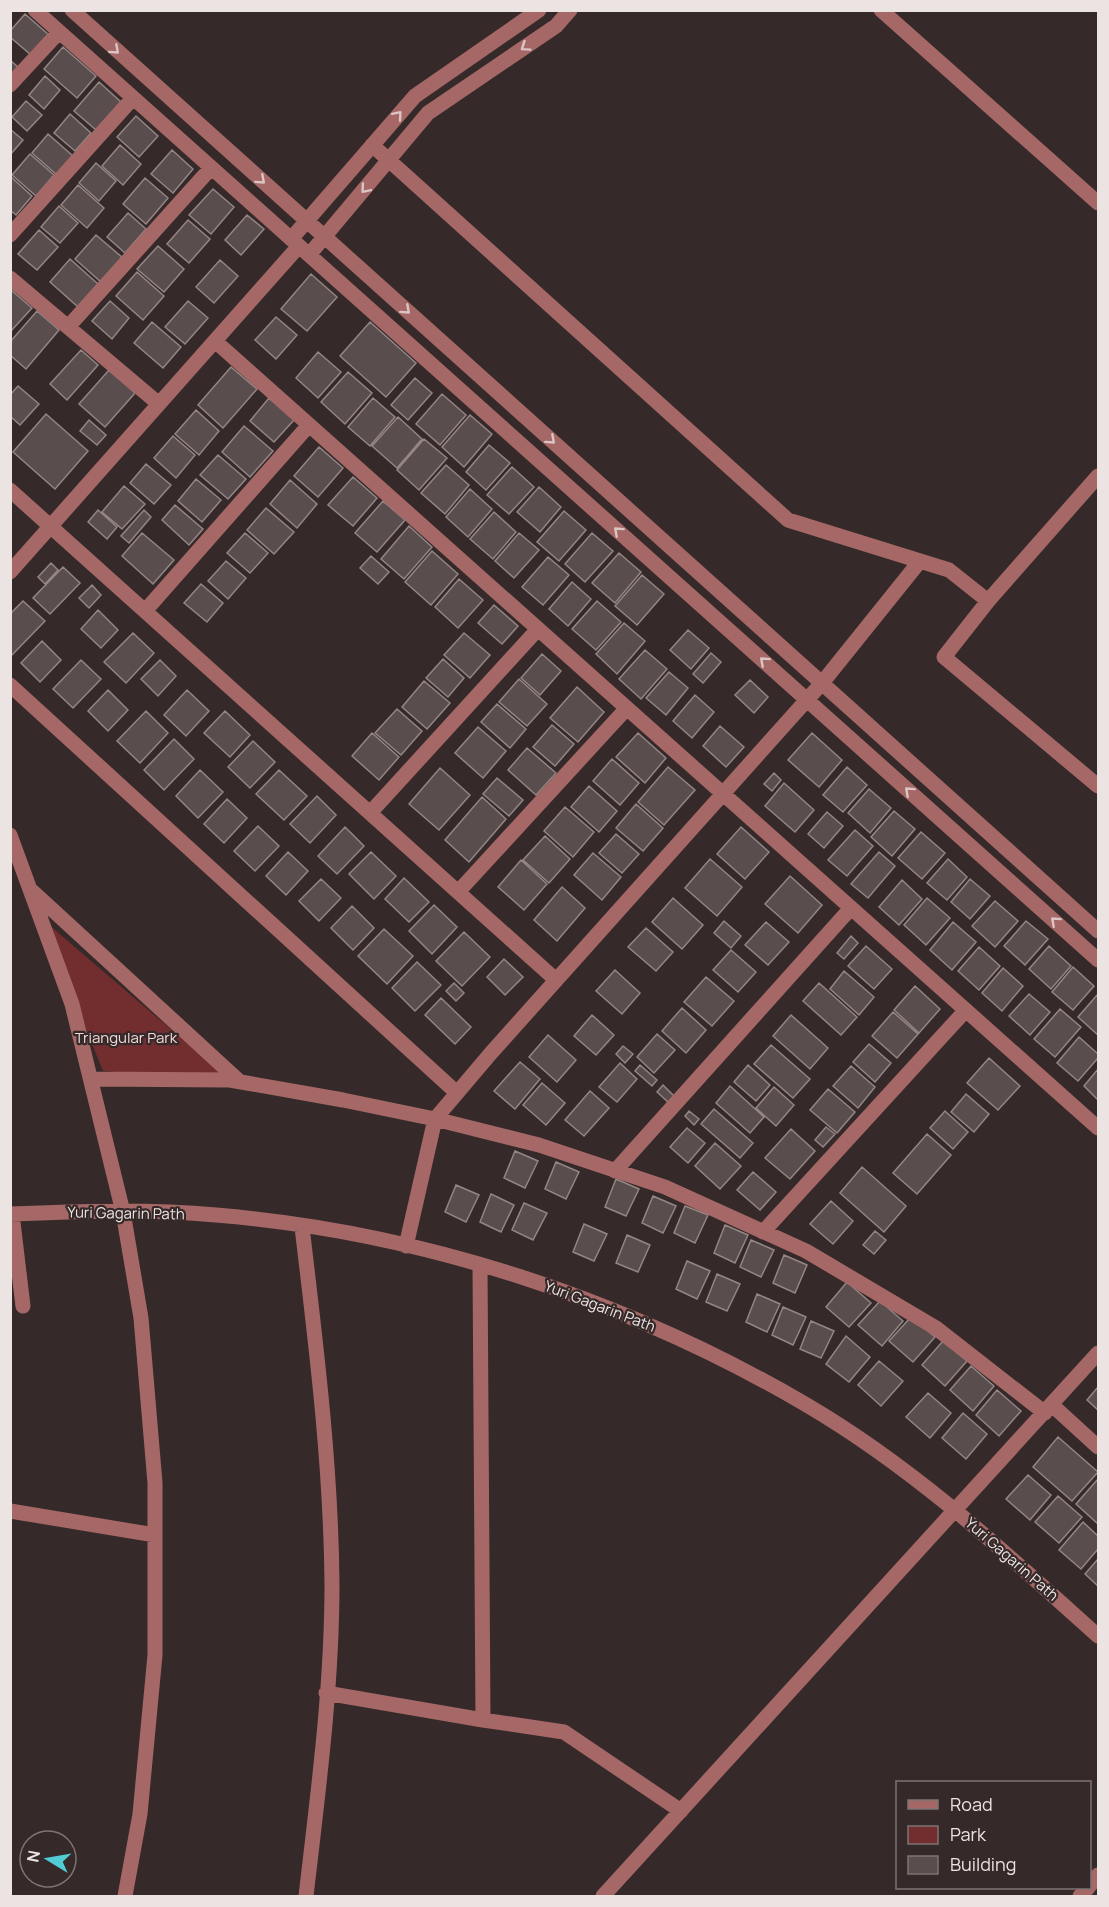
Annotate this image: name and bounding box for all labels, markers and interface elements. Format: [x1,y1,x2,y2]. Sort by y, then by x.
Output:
one-way arrow [521,40,532,51]
one-way arrow [109,43,119,54]
one-way arrow [391,111,402,122]
one-way arrow [254,173,264,184]
one-way arrow [361,182,372,193]
one-way arrow [399,303,410,314]
one-way arrow [544,433,555,444]
one-way arrow [614,527,625,538]
one-way arrow [760,657,771,668]
one-way arrow [905,787,916,798]
one-way arrow [1051,917,1062,928]
park label: Triangular Park [75,1027,178,1048]
street label: Yuri Gagarin Path [67,1201,185,1225]
street label: Yuri Gagarin Path [541,1275,659,1337]
street label: Yuri Gagarin Path [961,1513,1063,1606]
legend [896,1781,1091,1889]
text: Road [950,1792,993,1816]
text: Park [950,1822,987,1846]
north arrow [18,1829,78,1889]
text: N [21,1848,45,1864]
text: Building [950,1852,1016,1876]

